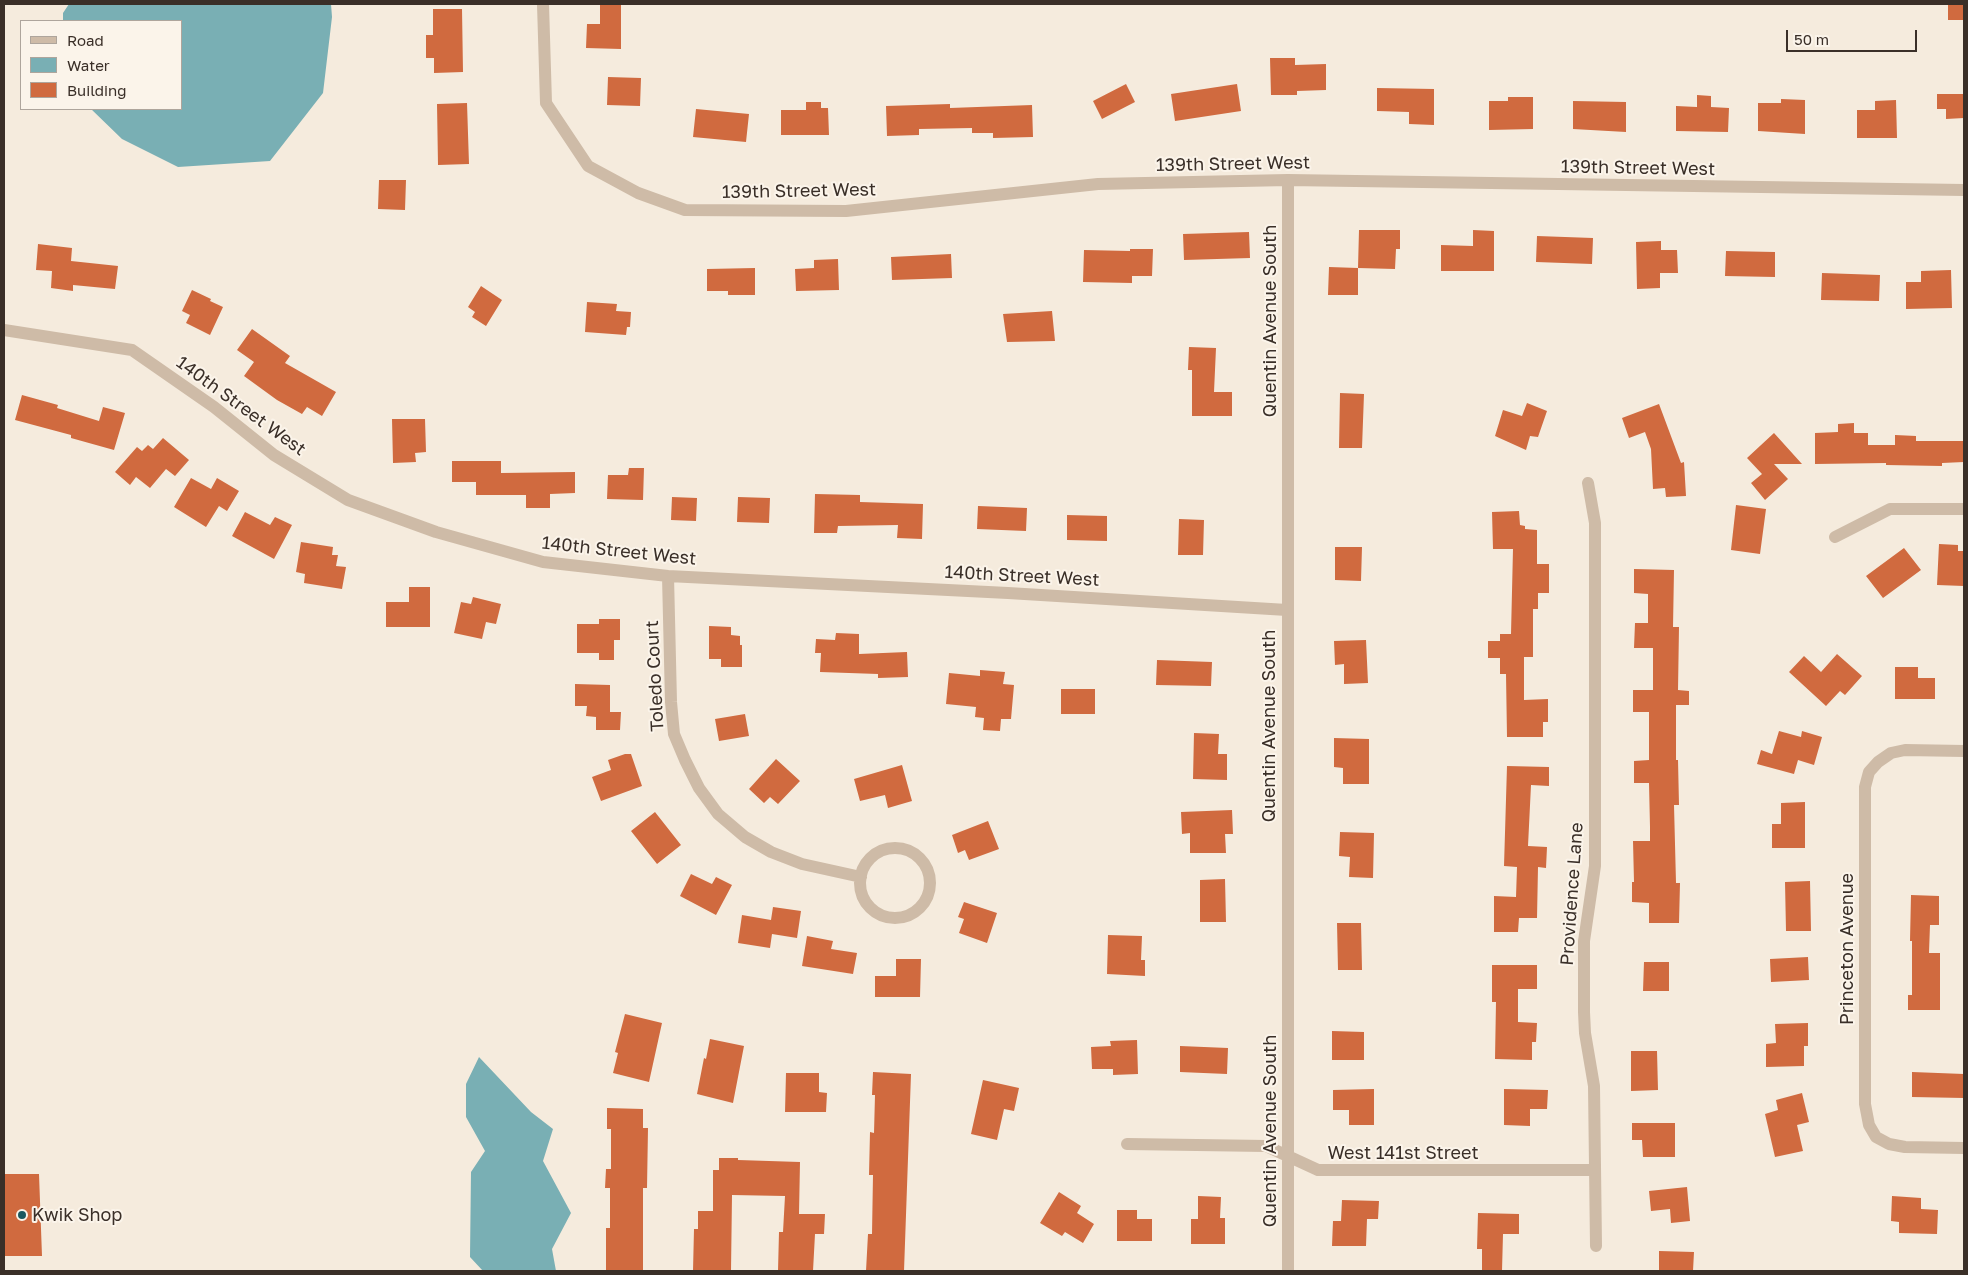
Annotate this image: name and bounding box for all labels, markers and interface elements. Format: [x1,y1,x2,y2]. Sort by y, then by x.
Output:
legend [20,20,182,110]
scale bar [1788,20,1919,52]
text: 50 m [1794,30,1829,48]
text: Road [67,31,104,49]
text: Water [67,56,110,74]
text: Building [67,81,127,99]
street label: 139th Street West [1156,152,1310,176]
street label: 139th Street West [1561,156,1715,180]
street label: 139th Street West [722,179,876,203]
street label: Quentin Avenue South [1259,225,1281,417]
street label: 140th Street West [172,352,310,460]
street label: 140th Street West [541,532,697,570]
street label: 140th Street West [944,561,1100,591]
street label: Toledo Court [641,620,669,732]
street label: Quentin Avenue South [1258,630,1280,822]
street label: Providence Lane [1556,822,1588,966]
street label: Princeton Avenue [1836,873,1858,1025]
street label: Quentin Avenue South [1259,1035,1281,1227]
street label: West 141st Street [1327,1142,1479,1164]
place label: Kwik Shop [32,1204,122,1226]
marker: Kwik Shop [16,1209,28,1221]

